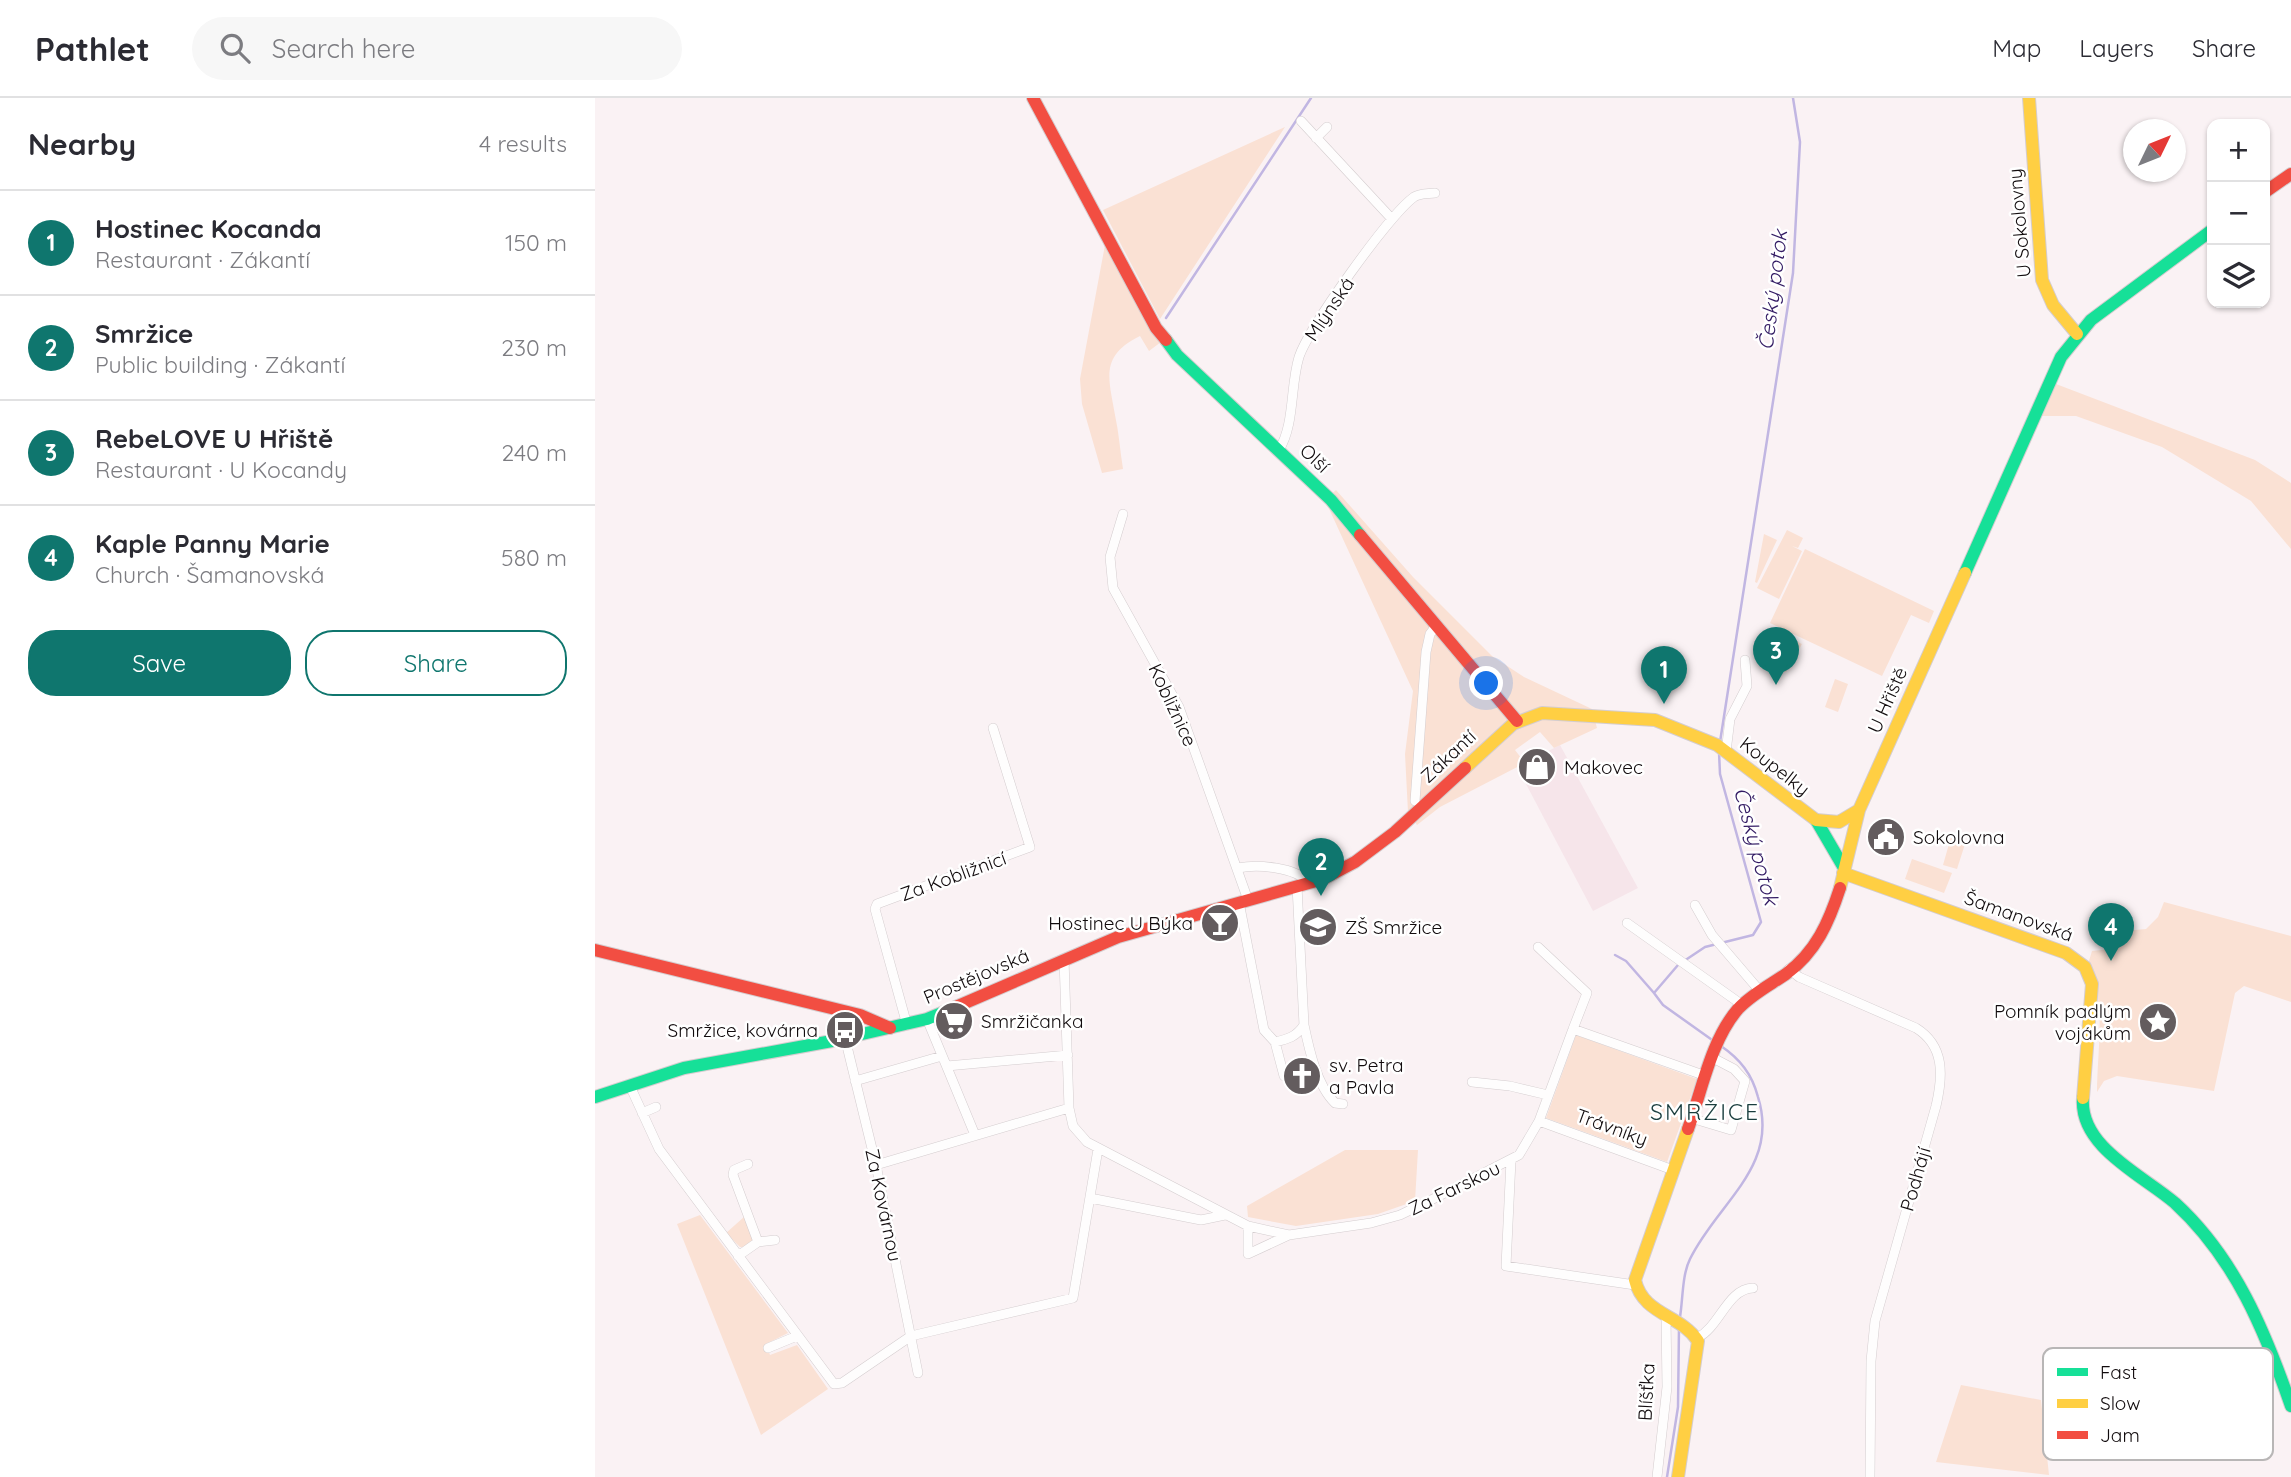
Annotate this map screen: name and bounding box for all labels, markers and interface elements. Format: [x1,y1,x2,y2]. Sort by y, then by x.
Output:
search box [192,17,682,80]
text: Pathlet [35,28,150,69]
icon: search [216,29,254,67]
text: Search here [272,32,415,65]
text: Map [1992,33,2041,63]
text: Layers [2079,33,2154,63]
text: Share [2192,33,2256,63]
north arrow [2123,119,2186,182]
map controls [2207,119,2270,308]
button: + [2207,119,2270,182]
text: Nearby [28,125,136,163]
text: 4 results [479,129,567,158]
street label: U Sokolovny [2002,167,2036,279]
button: − [2207,182,2270,245]
text: Hostinec Kocanda [95,212,322,245]
water label: Český potok [1752,227,1792,351]
text: 1 [47,228,55,257]
text: 150 m [505,228,567,257]
text: Restaurant · Zákantí [95,245,310,274]
button: layers [2207,245,2270,308]
street label: Mlýnská [1299,272,1359,346]
text: Smržice [95,317,193,350]
text: 2 [44,333,58,362]
text: 230 m [501,333,567,362]
text: Public building · Zákantí [95,350,346,379]
text: RebeLOVE U Hřiště [95,422,333,455]
text: 3 [45,438,57,467]
text: 240 m [502,438,567,467]
street label: Olší [1295,438,1336,478]
text: Restaurant · U Kocandy [95,455,347,484]
text: Kaple Panny Marie [95,527,330,560]
text: 4 [44,543,58,572]
text: 580 m [501,543,567,572]
text: Church · Šamanovská [95,560,324,589]
pin: 3 [1753,627,1799,685]
button: Save [28,630,291,696]
button: Share [305,630,567,696]
pin: 1 [1641,646,1687,704]
street label: Kobližnice [1143,660,1203,750]
street label: U Hřiště [1862,663,1912,737]
your location [1469,666,1503,700]
street label: Zákantí [1415,724,1481,788]
street label: Koupelky [1735,731,1815,801]
shop icon: Makovec [1516,746,1558,788]
place label: Makovec [1564,755,1643,779]
water label: Český potok [1729,784,1786,909]
public building icon: Sokolovna [1865,816,1907,858]
place label: Sokolovna [1913,825,2005,849]
pin: 2 [1298,838,1344,896]
street label: Za Kobližnicí [897,845,1010,906]
street label: Šamanovská [1961,885,2077,947]
bar icon: Hostinec U Býka [1199,902,1241,944]
pin: 4 [2088,903,2134,961]
school or university icon: ZŠ Smržice [1297,906,1339,948]
place label: Hostinec U Býka [1048,911,1193,935]
place label: ZŠ Smržice [1345,915,1442,939]
street label: Prostějovská [919,943,1033,1009]
place label: Pomník padlým vojákům [1994,999,2131,1045]
supermarket icon: Smržičanka [933,1000,975,1042]
place icon: Pomník padlým vojákům [2137,1001,2179,1043]
bus stop icon: Smržice, kovárna [824,1009,866,1051]
place label: Smržičanka [981,1009,1083,1033]
place label: Smržice, kovárna [668,1018,818,1042]
place label: sv. Petra a Pavla [1329,1053,1404,1099]
church icon: sv. Petra a Pavla [1281,1055,1323,1097]
district label: SMRŽICE [1650,1097,1760,1126]
street label: Trávníky [1573,1103,1651,1151]
street label: Podhájí [1894,1143,1936,1214]
street label: Za Kovárnou [860,1146,908,1264]
street label: Za Farskou [1404,1155,1504,1221]
legend [2043,1348,2273,1460]
text: Fast [2100,1360,2137,1384]
street label: Blíšťka [1633,1363,1659,1421]
text: Slow [2100,1391,2141,1415]
text: Jam [2100,1423,2140,1447]

